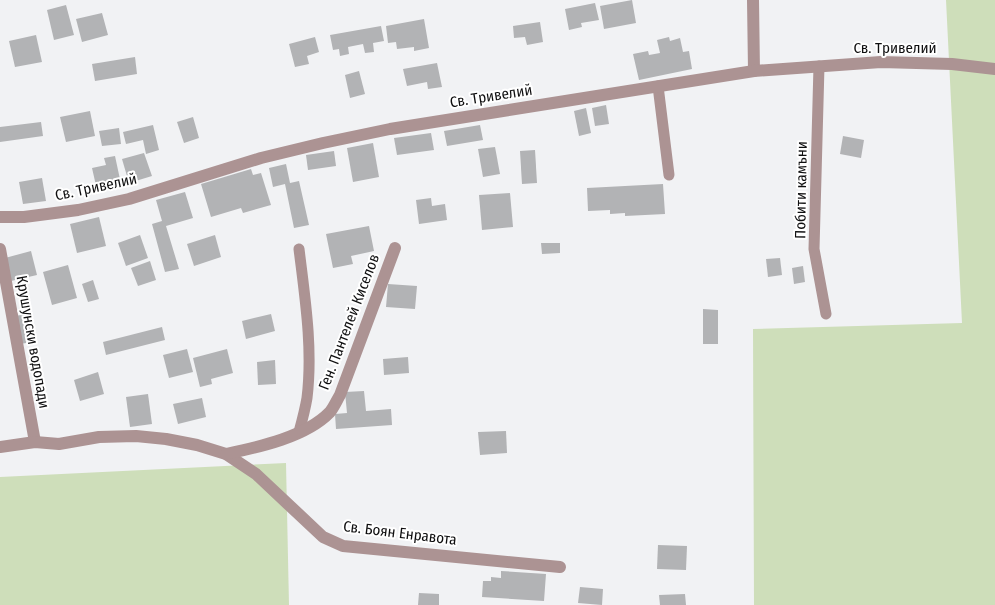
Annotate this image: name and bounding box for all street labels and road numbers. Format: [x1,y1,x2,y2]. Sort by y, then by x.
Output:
street label: Св. Тривелий [853,39,937,57]
street label: Св. Тривелий [449,81,533,111]
street label: Побити камъни [791,141,811,239]
street label: Св. Тривелий [53,170,139,204]
street label: Ген. Пантелей Киселов [315,251,383,393]
street label: Крушунски водопади [12,274,54,410]
street label: Св. Боян Енравота [342,517,458,549]

